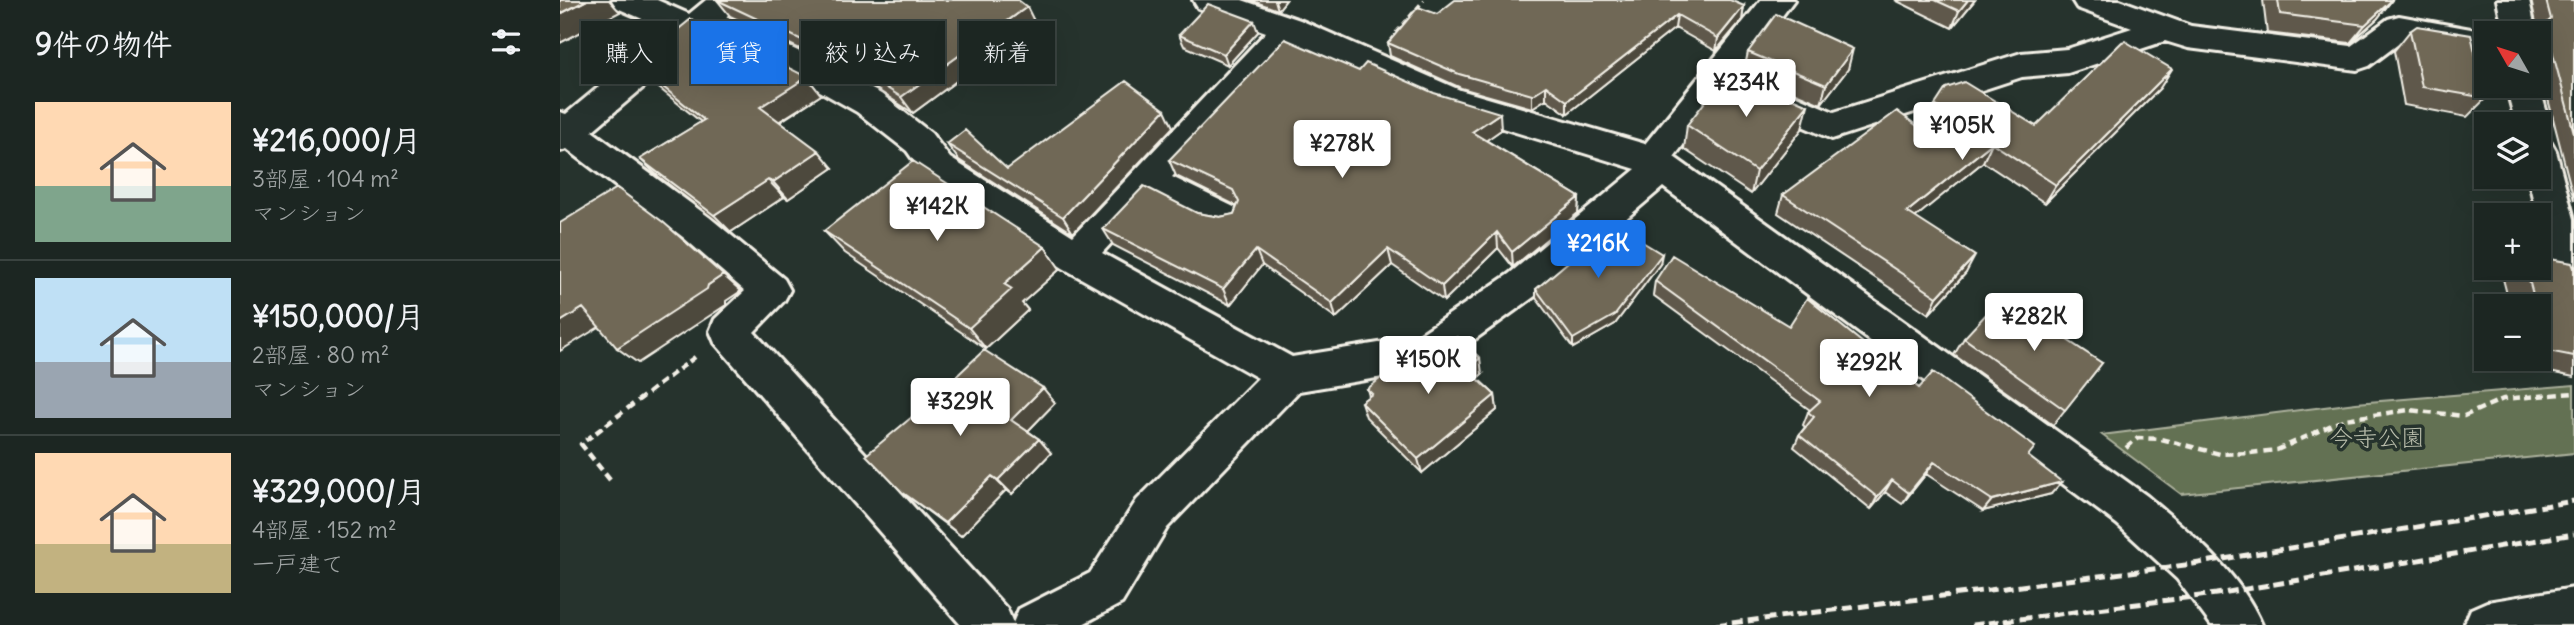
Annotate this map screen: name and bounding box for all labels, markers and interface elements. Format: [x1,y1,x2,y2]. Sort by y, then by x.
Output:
chip: 購入 [581,21,677,84]
chip: 賃貸 [691,21,787,84]
chip: 絞り込み [801,21,945,84]
chip: 新着 [959,21,1055,84]
north arrow [2474,21,2552,98]
map controls [2474,21,2551,371]
icon: filters [487,23,525,61]
text: 9件の物件 [35,25,172,63]
pin: ¥234K [1697,60,1795,119]
text: ¥234K [1713,67,1779,96]
pin: ¥105K [1913,102,2011,162]
text: ¥105K [1929,110,1995,139]
button: layers [2474,112,2551,189]
pin: ¥278K [1293,120,1391,180]
text: ¥216,000/月 [252,121,421,159]
text: ¥278K [1310,128,1374,157]
icon: home [91,130,175,214]
text: 3部屋 · 104 m² [252,164,399,193]
pin: ¥142K [888,184,986,243]
text: ¥142K [906,191,968,220]
text: マンション [252,198,366,227]
button: + [2474,203,2551,280]
pin: ¥216K [1549,220,1647,280]
text: ¥216K [1567,228,1629,257]
pin: ¥282K [1985,294,2083,353]
button: − [2474,294,2551,371]
text: ¥150,000/月 [252,297,425,335]
text: ¥282K [2001,301,2067,330]
icon: home [91,306,175,390]
pin: ¥150K [1379,336,1477,396]
text: 2部屋 · 80 m² [252,340,389,369]
pin: ¥292K [1820,340,1918,399]
text: ¥150K [1395,344,1461,373]
text: ¥292K [1836,347,1902,376]
text: マンション [252,374,366,403]
pin: ¥329K [911,378,1009,438]
text: ¥329K [927,386,993,415]
park label: 今寺公園 [2329,422,2425,452]
text: ¥329,000/月 [252,472,426,510]
icon: home [91,481,175,565]
text: 4部屋 · 152 m² [252,515,397,544]
text: 一戸建て [252,549,344,578]

